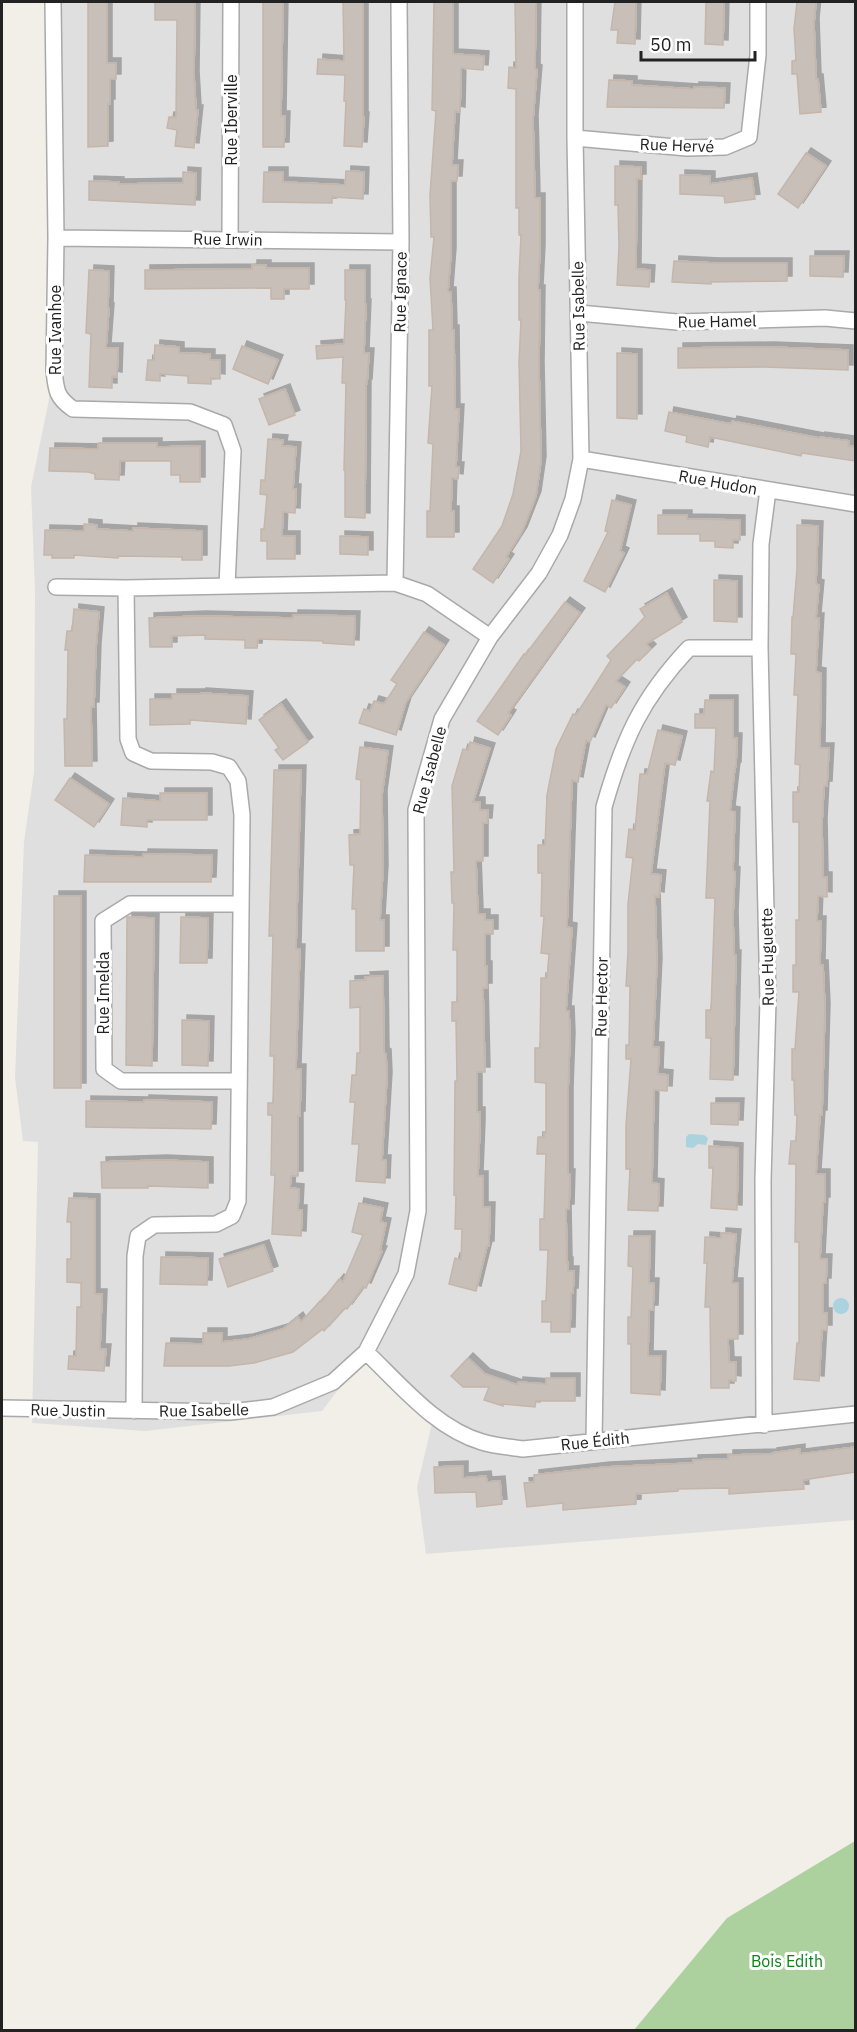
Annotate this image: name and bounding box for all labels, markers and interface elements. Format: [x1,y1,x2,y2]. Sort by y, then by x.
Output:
scale bar [641,24,755,62]
text: 50 m [650,33,692,56]
street label: Rue Iberville [221,74,241,166]
street label: Rue Hervé [639,134,715,156]
street label: Rue Irwin [193,228,263,250]
street label: Rue Ignace [389,251,411,333]
street label: Rue Isabelle [567,261,589,351]
street label: Rue Ivanhoe [45,285,65,375]
street label: Rue Hamel [677,310,757,332]
street label: Rue Hudon [677,465,759,499]
street label: Rue Isabelle [408,724,450,816]
street label: Rue Huguette [756,907,778,1006]
street label: Rue Imelda [93,951,113,1035]
street label: Rue Hector [590,956,612,1037]
street label: Rue Justin [30,1399,106,1421]
street label: Rue Isabelle [159,1399,249,1421]
street label: Rue Édith [560,1426,630,1455]
park label: Bois Edith [751,1951,823,1971]

